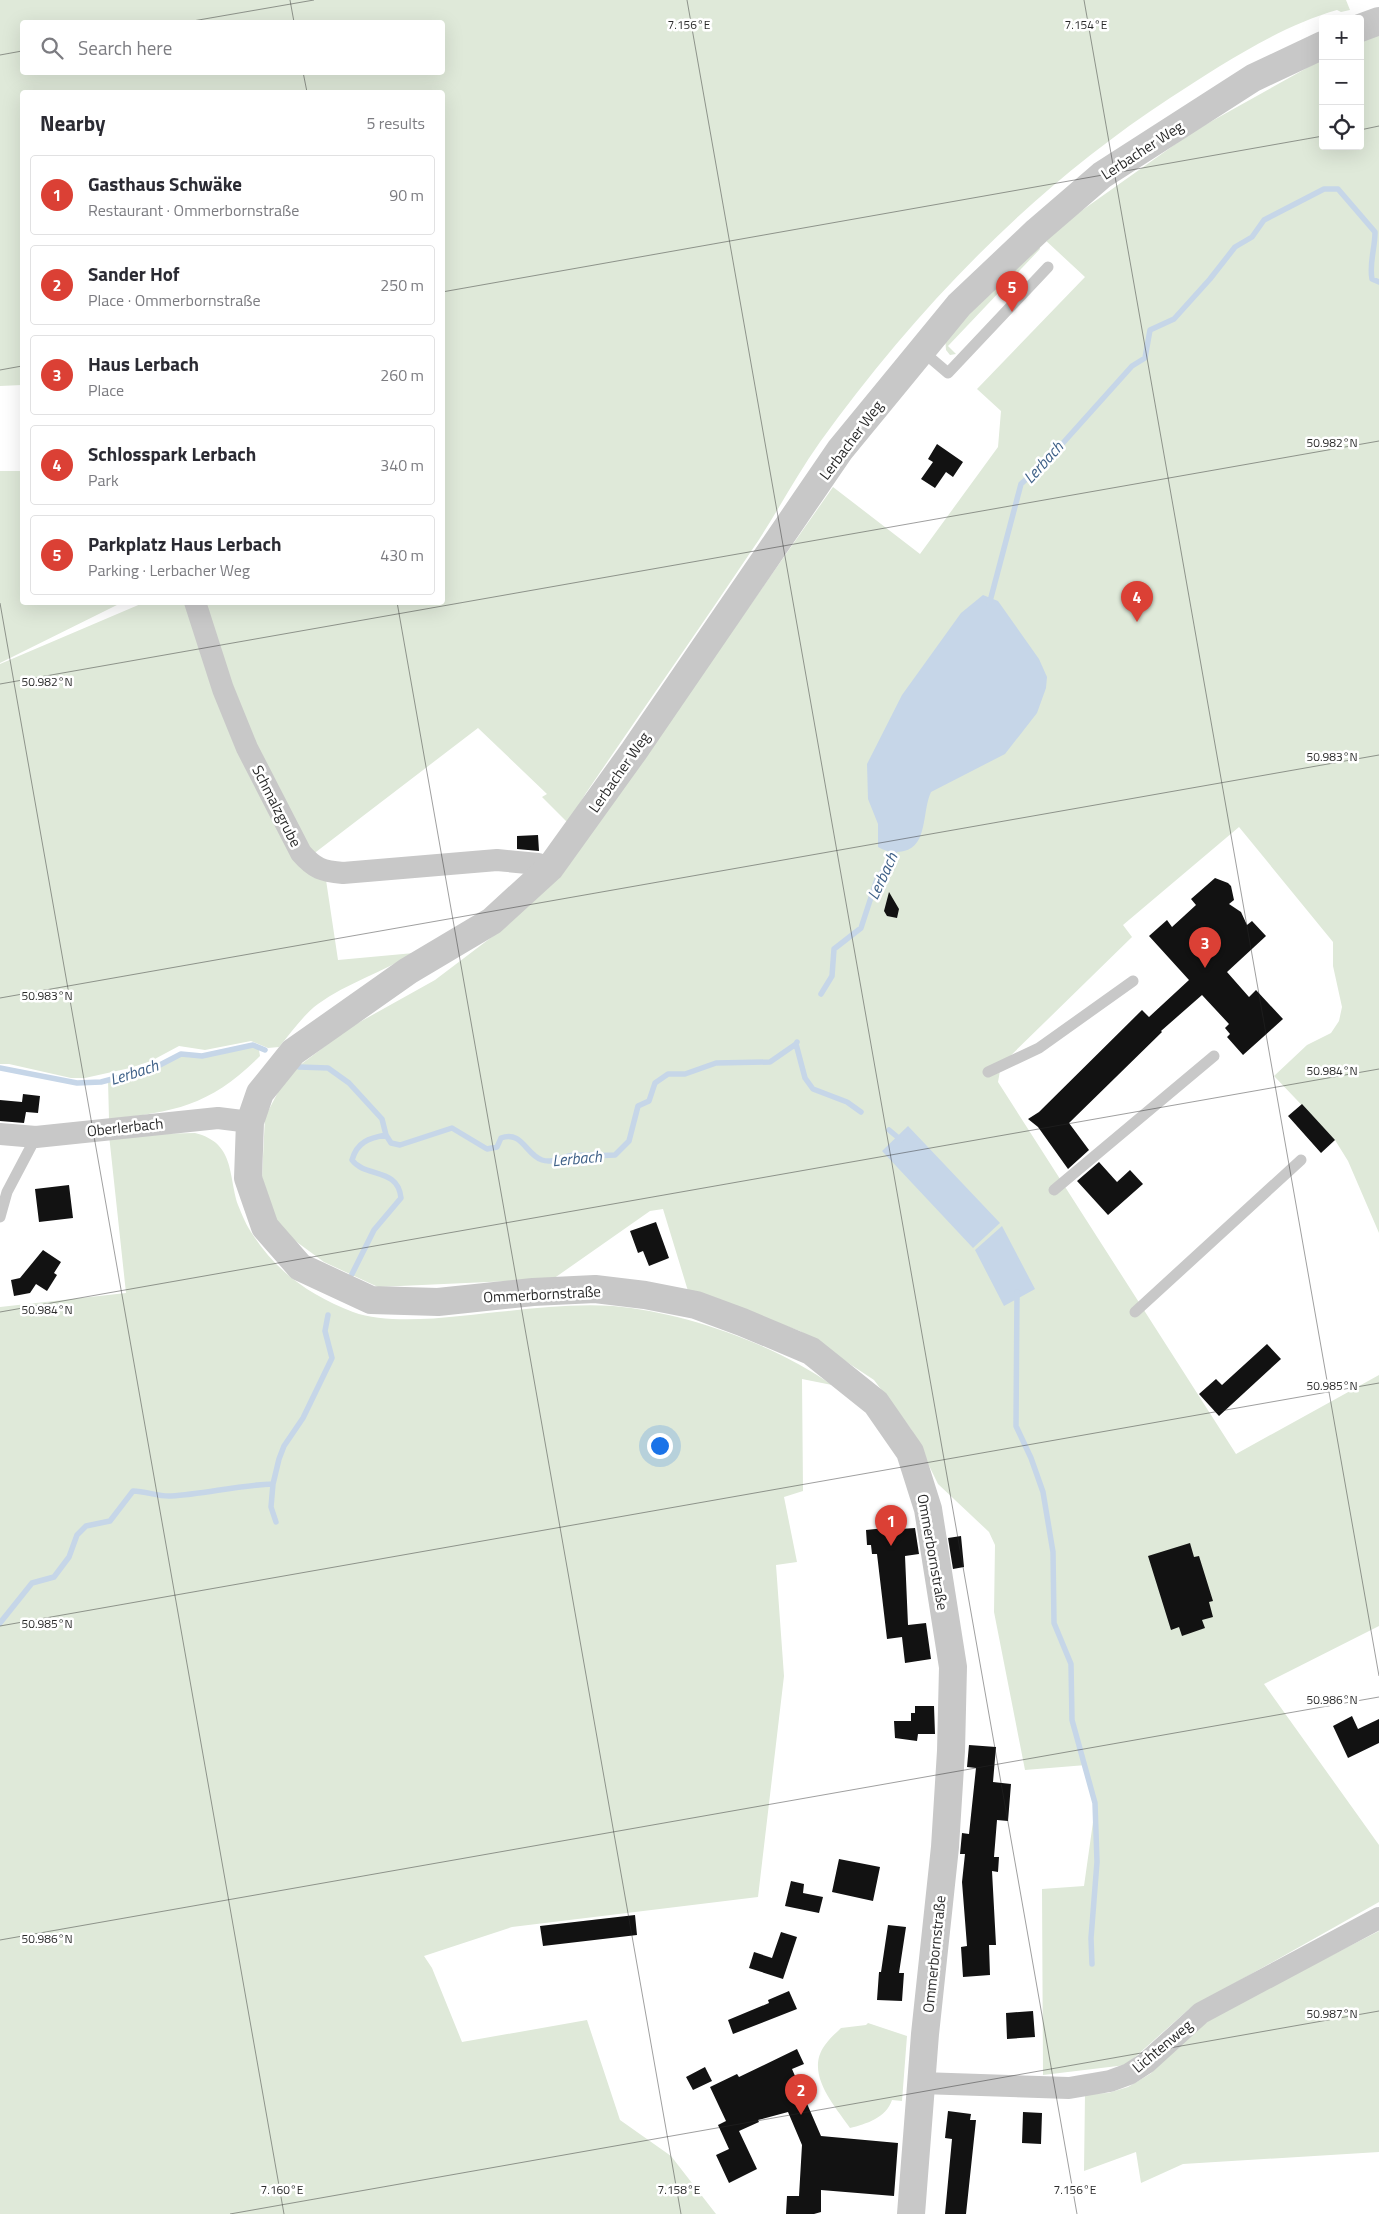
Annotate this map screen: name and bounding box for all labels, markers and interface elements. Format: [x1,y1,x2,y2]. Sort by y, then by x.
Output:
text: 7.156°E [668,15,711,34]
text: 7.154°E [1065,15,1108,34]
map controls [1319,15,1364,150]
button: + [1319,15,1364,60]
search box [20,20,445,75]
text: Search here [78,33,172,62]
icon: search [38,34,66,62]
button: − [1319,60,1364,105]
button: locate [1319,105,1364,150]
text: Nearby [40,107,105,139]
text: 5 results [366,111,425,135]
street label: Lerbacher Weg [1096,115,1188,185]
text: Gasthaus Schwäke [88,169,242,198]
text: 1 [53,183,61,207]
text: 90 m [389,183,424,207]
text: Restaurant · Ommerbornstraße [88,198,299,222]
text: Sander Hof [88,259,180,288]
pin: 5 [996,271,1028,312]
text: 2 [53,273,61,297]
text: 250 m [380,273,424,297]
text: Place · Ommerbornstraße [88,288,260,312]
text: Haus Lerbach [88,349,199,378]
text: 3 [53,363,61,387]
text: 260 m [380,363,424,387]
text: Place [88,378,124,402]
street label: Lerbacher Weg [813,395,889,485]
text: 50.982°N [1306,433,1358,452]
water label: Lerbach [1017,435,1069,488]
text: Schlosspark Lerbach [88,439,256,468]
text: 4 [53,453,61,477]
text: 340 m [380,453,424,477]
text: Park [88,468,119,492]
text: Parkplatz Haus Lerbach [88,529,282,558]
text: 5 [53,543,61,567]
text: 430 m [380,543,424,567]
text: Parking · Lerbacher Weg [88,558,250,582]
pin: 4 [1121,581,1153,622]
text: 50.982°N [21,672,73,691]
street label: Lerbacher Weg [583,727,656,817]
text: 50.983°N [1306,747,1358,766]
street label: Schmalzgrube [246,761,308,851]
water label: Lerbach [861,848,904,904]
pin: 3 [1189,927,1221,968]
text: 50.983°N [21,986,73,1005]
water label: Lerbach [107,1053,162,1091]
text: 50.984°N [1306,1061,1358,1080]
street label: Oberlerbach [86,1112,164,1142]
water label: Lerbach [551,1144,604,1172]
street label: Ommerbornstraße [483,1279,601,1309]
text: 50.984°N [21,1300,73,1319]
text: 50.985°N [1306,1376,1358,1395]
your location [647,1433,673,1459]
street label: Ommerbornstraße [911,1492,955,1612]
pin: 1 [875,1505,907,1546]
text: 50.985°N [21,1614,73,1633]
text: 50.986°N [1306,1690,1358,1709]
street label: Ommerbornstraße [916,1894,952,2014]
text: 50.986°N [21,1929,73,1948]
text: 50.987°N [1306,2004,1358,2023]
street label: Lichtenweg [1127,2014,1197,2078]
pin: 2 [785,2074,817,2115]
text: 7.160°E [261,2180,304,2199]
text: 7.158°E [658,2180,701,2199]
text: 7.156°E [1054,2180,1097,2199]

